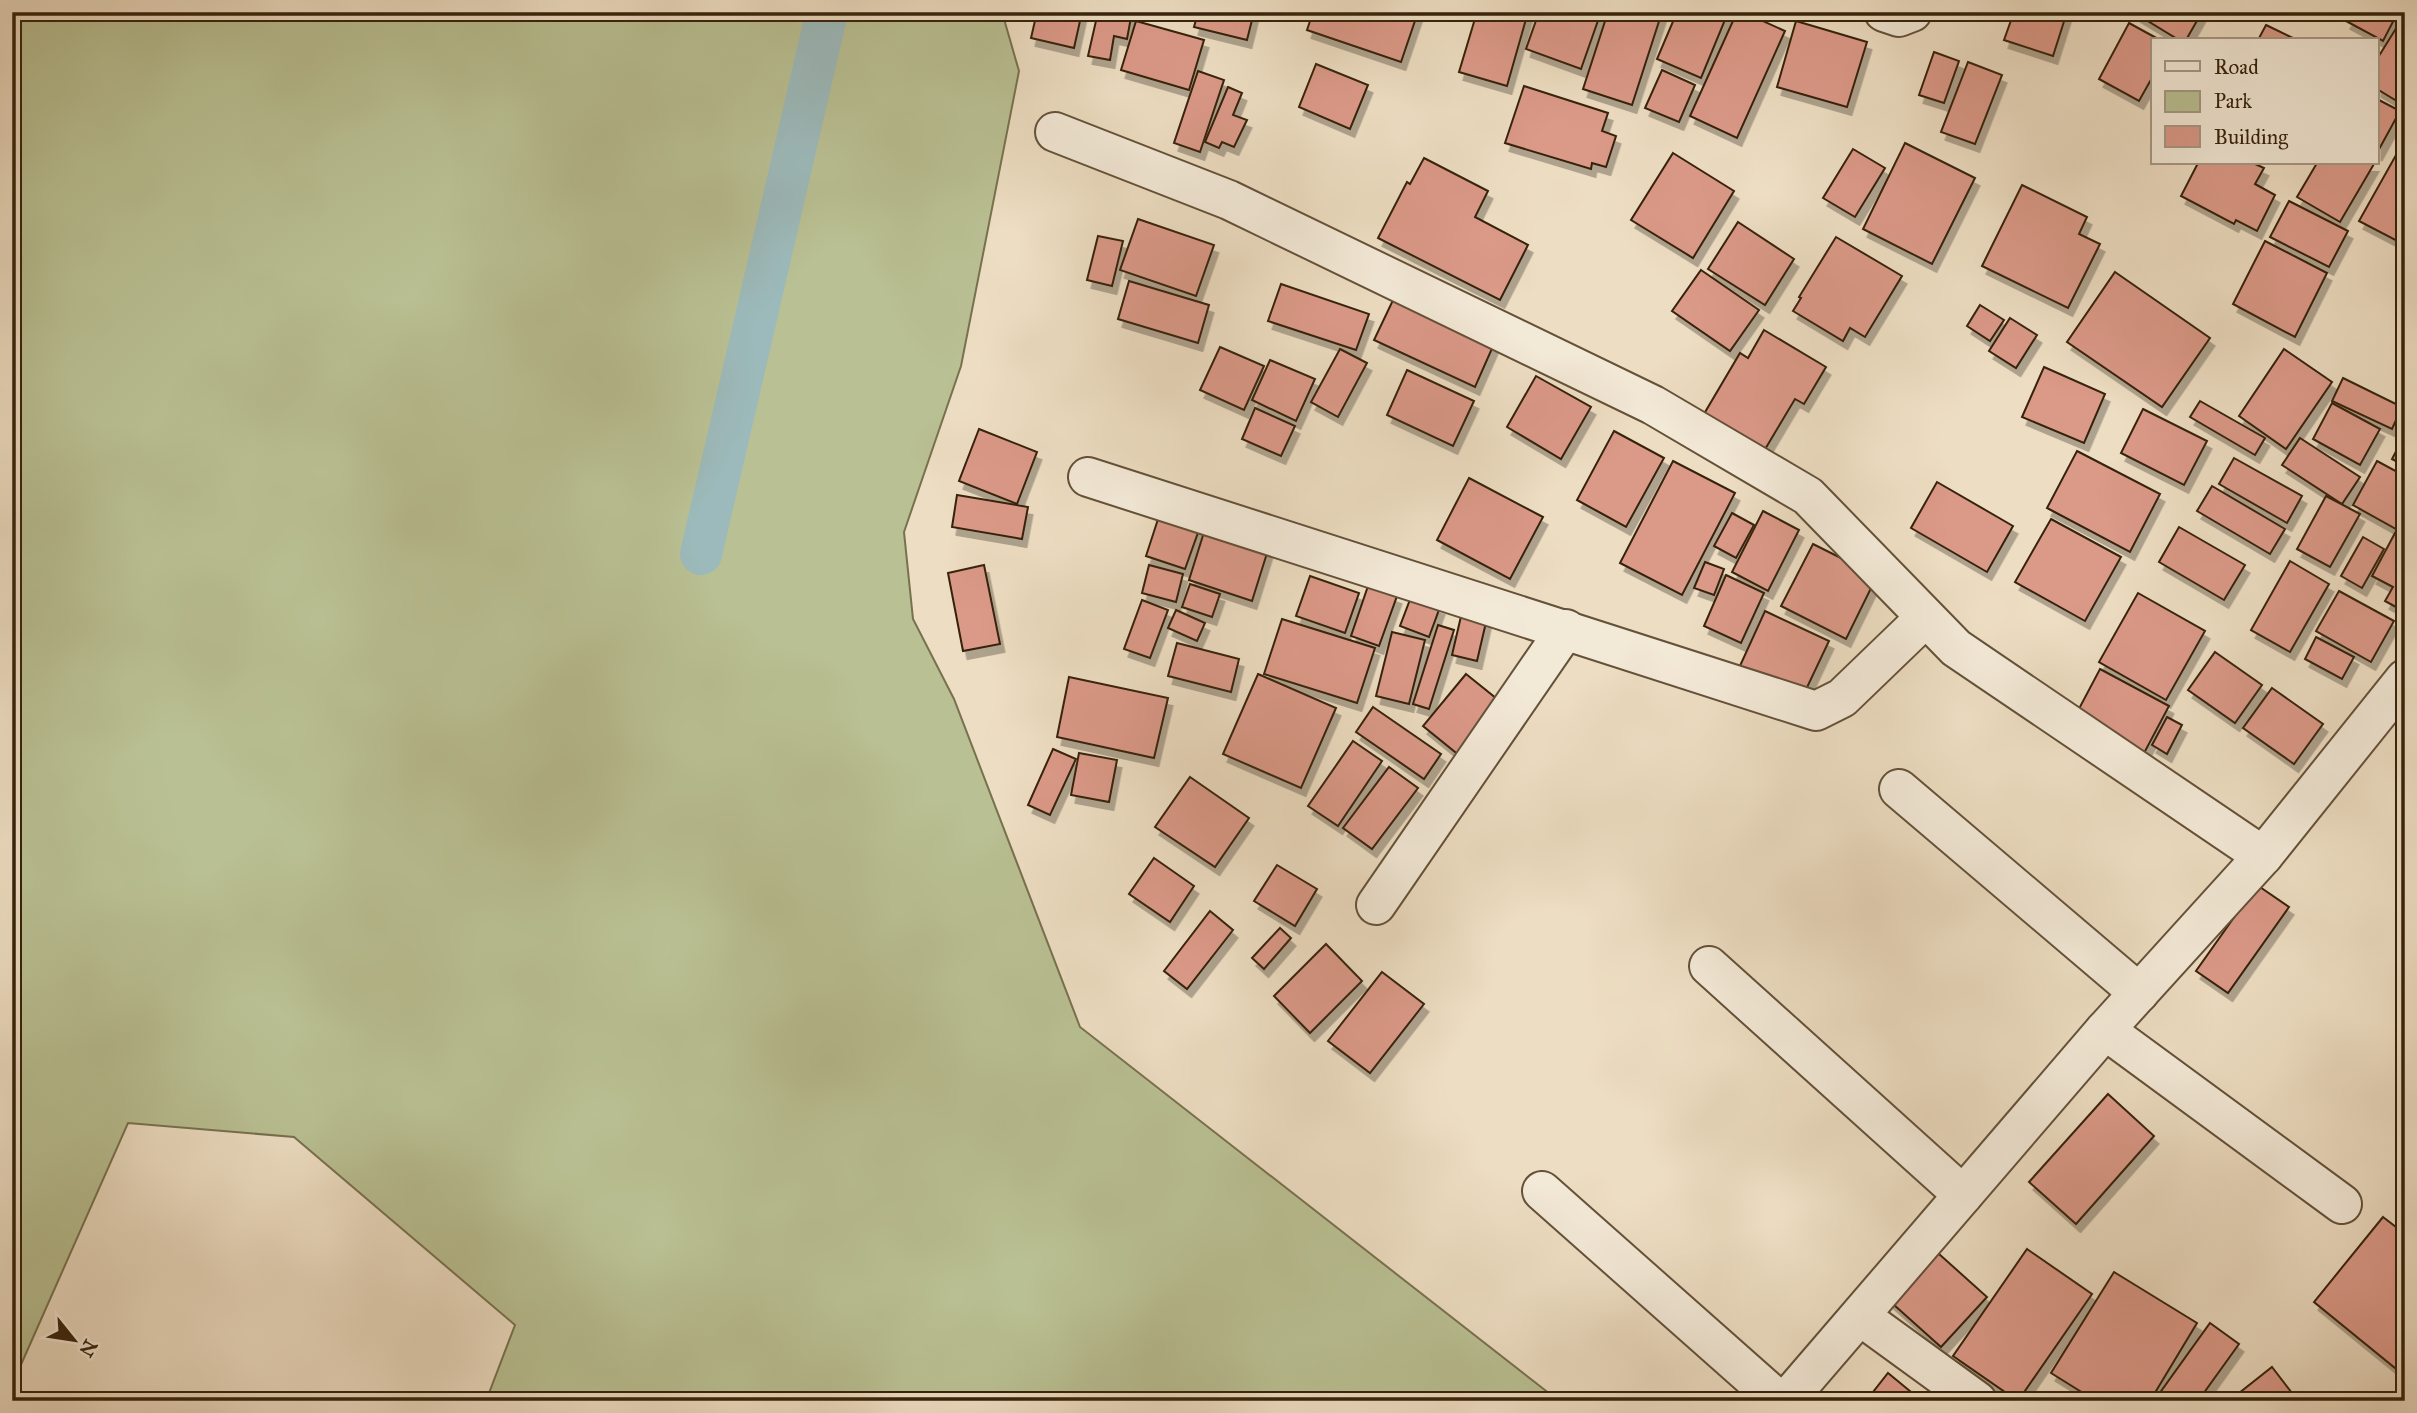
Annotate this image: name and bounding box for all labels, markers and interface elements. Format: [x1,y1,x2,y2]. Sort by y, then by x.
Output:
legend [2151,38,2378,164]
text: Road [2214,54,2259,80]
text: Park [2214,88,2252,114]
text: Building [2214,124,2288,150]
north arrow [38,1304,108,1374]
text: N [74,1336,102,1361]

